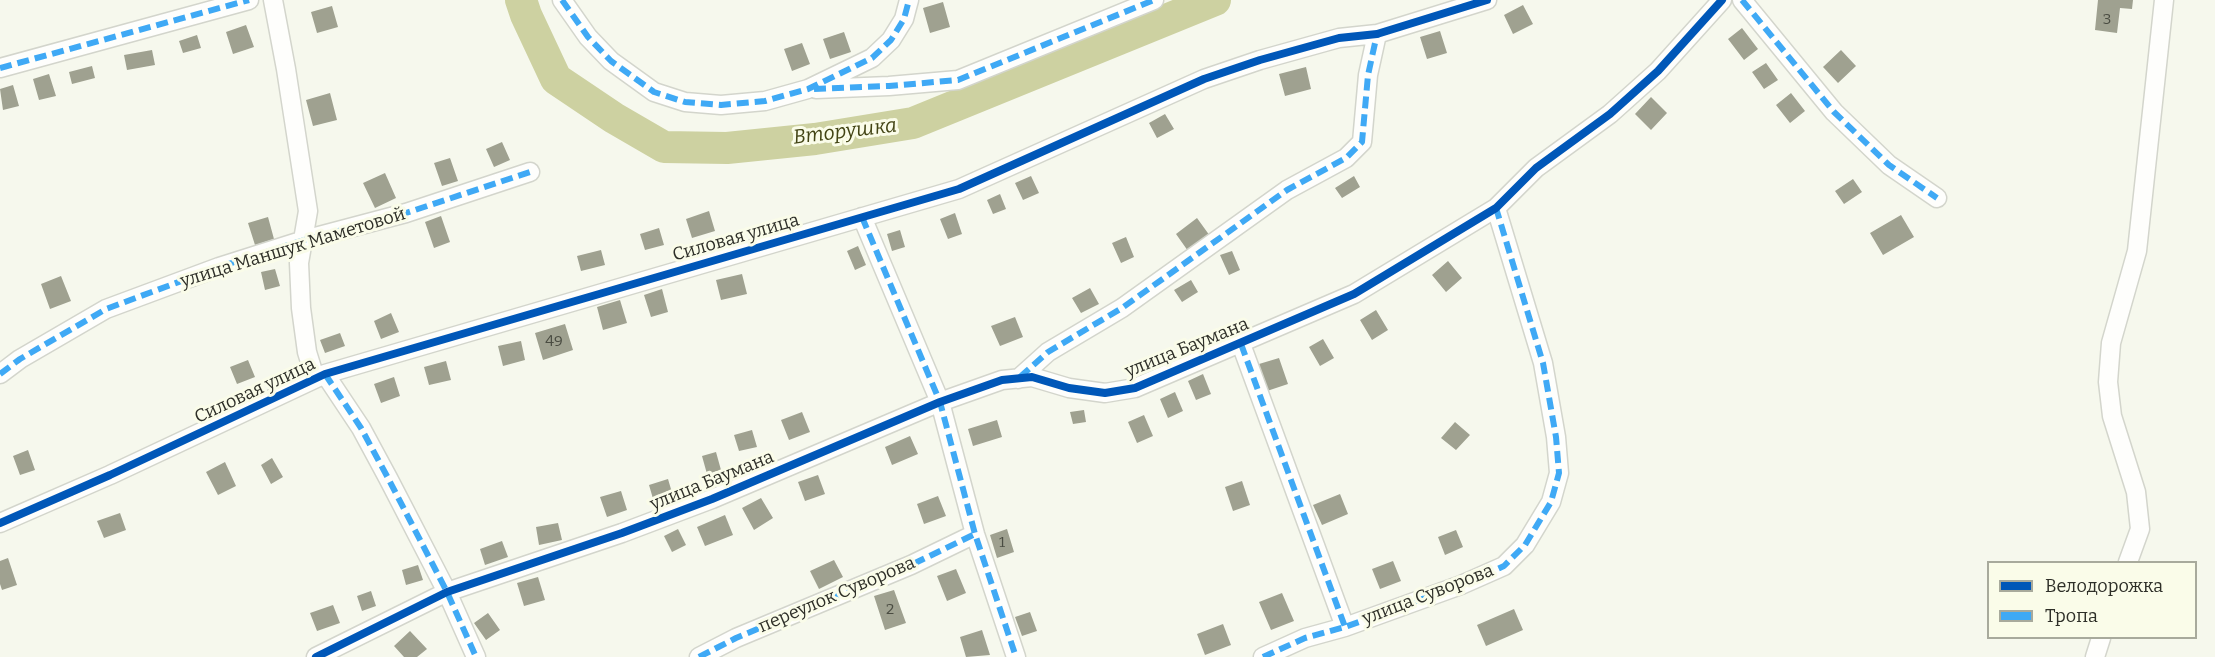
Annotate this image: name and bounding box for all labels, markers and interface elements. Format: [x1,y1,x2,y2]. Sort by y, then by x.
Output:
house number: 3 [2103,11,2111,29]
water label: Вторушка [792,114,898,150]
street label: улица Маншук Маметовой [178,203,408,293]
street label: Силовая улица [670,210,802,266]
street label: улица Баумана [1122,313,1252,383]
house number: 49 [545,333,563,351]
street label: Силовая улица [191,354,319,428]
street label: улица Баумана [647,446,777,516]
house number: 1 [999,534,1005,552]
street label: переулок Суворова [755,552,919,638]
street label: улица Суворова [1359,560,1497,630]
legend [1987,561,2197,639]
text: Велодорожка [2045,575,2163,597]
house number: 2 [886,601,894,619]
text: Тропа [2045,605,2098,627]

